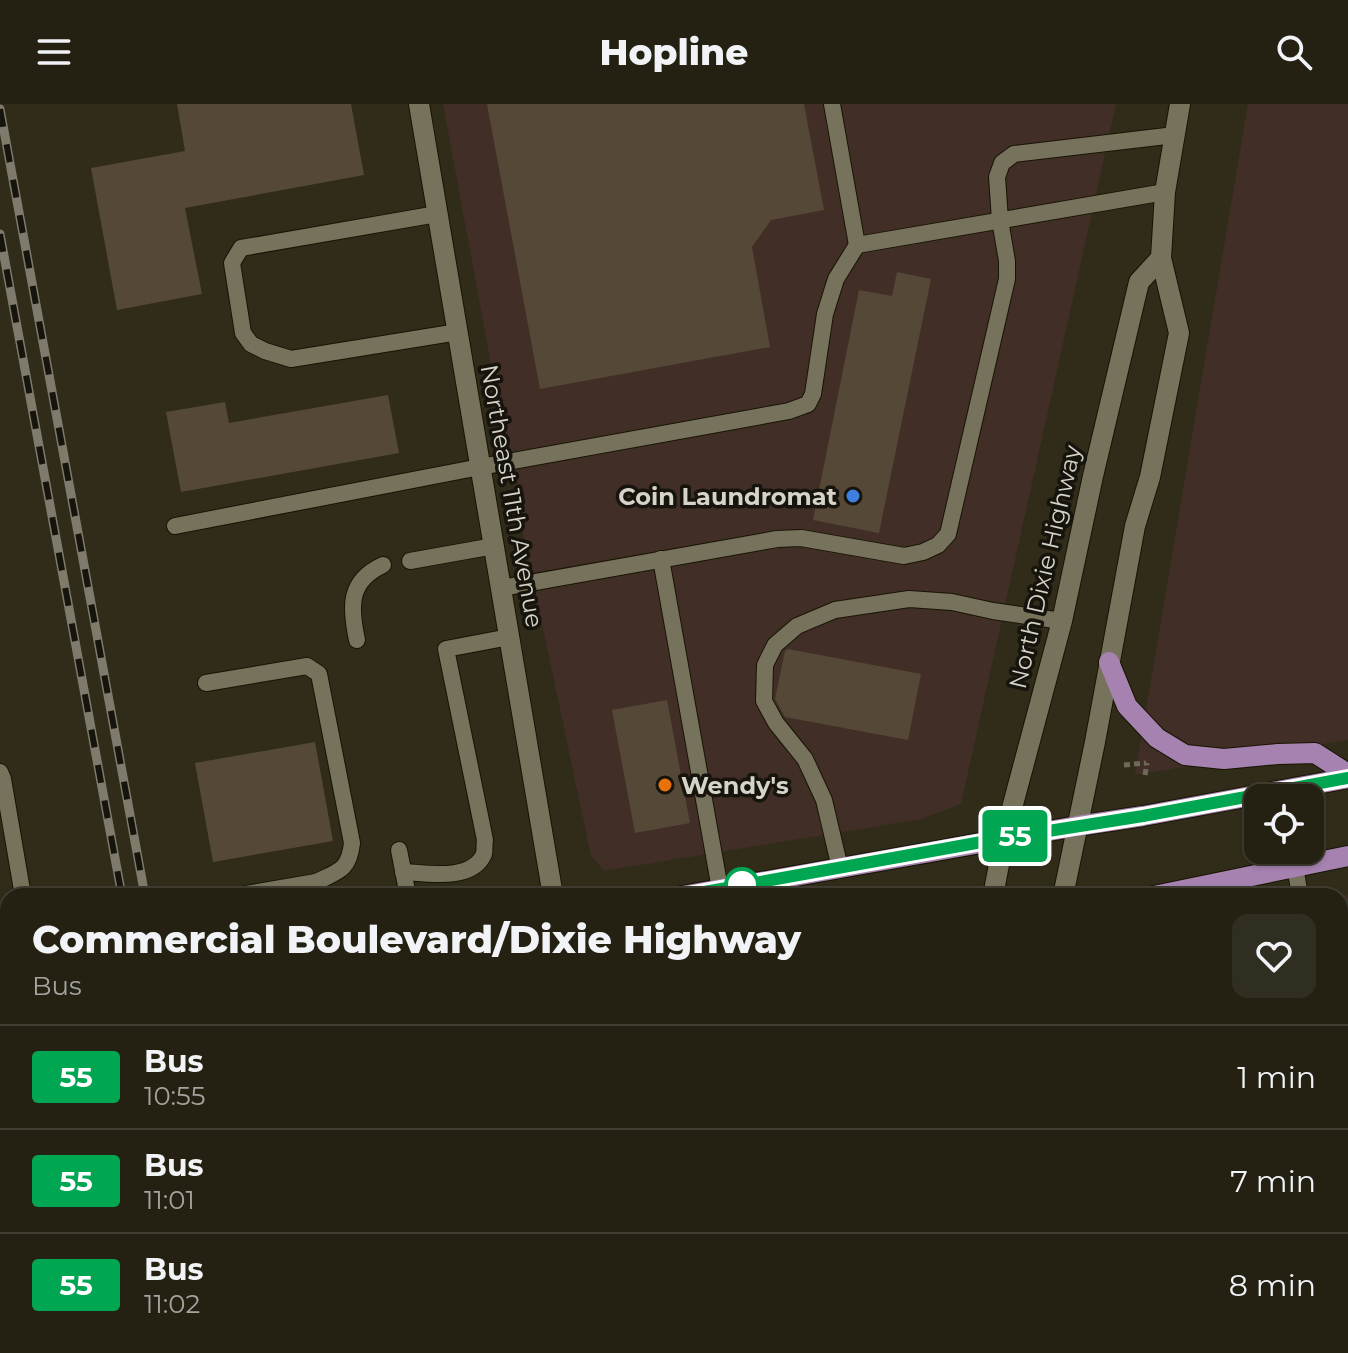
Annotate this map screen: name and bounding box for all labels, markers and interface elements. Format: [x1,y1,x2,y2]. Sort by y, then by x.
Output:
icon: menu [32,30,76,74]
text: Hopline [600,30,748,74]
icon: search [1272,30,1316,74]
street label: Northeast 11th Avenue [475,362,549,630]
street label: North Dixie Highway [1003,442,1087,692]
place label: Coin Laundromat [618,482,838,511]
marker: Coin Laundromat [844,487,862,505]
place label: Wendy's [681,771,789,800]
marker: Wendy's [656,776,674,794]
map controls [1244,784,1324,864]
button: locate [1244,784,1324,864]
line badge: 55 [979,810,1051,862]
text: 55 [998,819,1032,853]
unlabelled marker [725,868,759,902]
button: heart [1232,914,1316,998]
text: Commercial Boulevard/Dixie Highway [32,916,801,963]
text: Bus [32,970,82,1002]
text: Bus [144,1043,204,1080]
text: 1 min [1237,1059,1316,1096]
text: 55 [59,1060,93,1094]
text: 10:55 [144,1080,205,1112]
text: Bus [144,1147,204,1184]
text: 7 min [1230,1163,1316,1200]
text: 55 [59,1164,93,1198]
text: 11:01 [144,1184,195,1216]
text: Bus [144,1251,204,1288]
text: 8 min [1229,1267,1316,1304]
text: 55 [59,1268,93,1302]
text: 11:02 [144,1288,200,1320]

